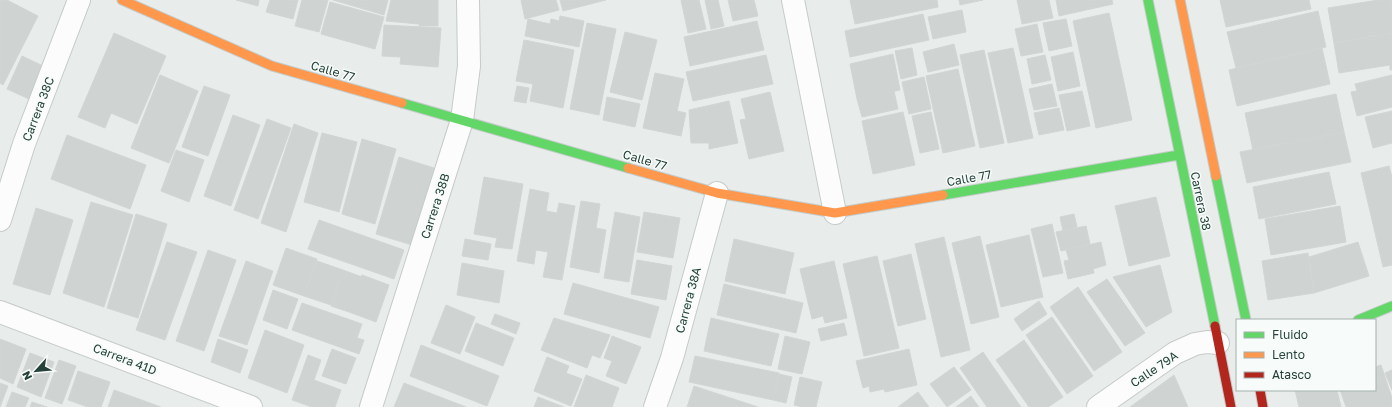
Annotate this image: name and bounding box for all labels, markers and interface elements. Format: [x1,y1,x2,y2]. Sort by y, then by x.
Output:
street label: Calle 77 [309,58,357,84]
street label: Carrera 38C [19,75,57,143]
street label: Calle 77 [621,147,669,173]
street label: Calle 77 [945,167,993,189]
street label: Carrera 38 [1187,170,1215,232]
street label: Carrera 38B [417,171,453,241]
street label: Carrera 38A [672,265,704,335]
legend [1236,319,1376,391]
text: Fluido [1272,327,1308,342]
street label: Carrera 41D [91,340,159,378]
text: Lento [1272,347,1305,362]
street label: Calle 79A [1127,348,1181,390]
north arrow [16,351,56,391]
text: Atasco [1272,367,1311,382]
text: N [19,369,34,382]

